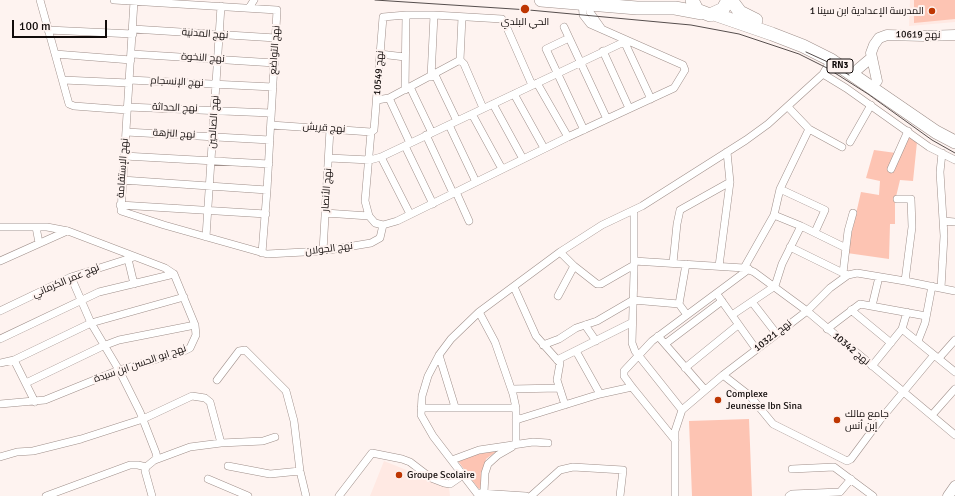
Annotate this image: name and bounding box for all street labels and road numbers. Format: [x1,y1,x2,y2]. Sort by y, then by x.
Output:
street label: نهج التواضع [267,25,283,75]
street label: نهج المدنية [181,26,229,42]
street label: نهج 10619 [896,29,940,41]
street label: نهج 10549 [371,50,387,96]
street label: نهج النخوة [181,51,225,65]
road number: RN3 [827,59,853,73]
street label: نهج الإنسجام [150,75,204,89]
street label: نهج الصالحين [206,95,222,149]
street label: نهج الحداثة [152,101,198,115]
street label: نهج قريش [302,121,346,135]
street label: نهج النزهة [152,127,196,141]
street label: نهج الإستقامة [115,138,131,198]
street label: نهج الأنصار [319,168,335,212]
street label: نهج الجولان [304,240,354,258]
street label: نهج عمر الكرماني [31,262,101,300]
street label: نهج 10321 [752,317,794,355]
street label: نهج 10342 [830,330,872,368]
street label: نهج ابو الحسن ابن سيدة [92,343,188,385]

